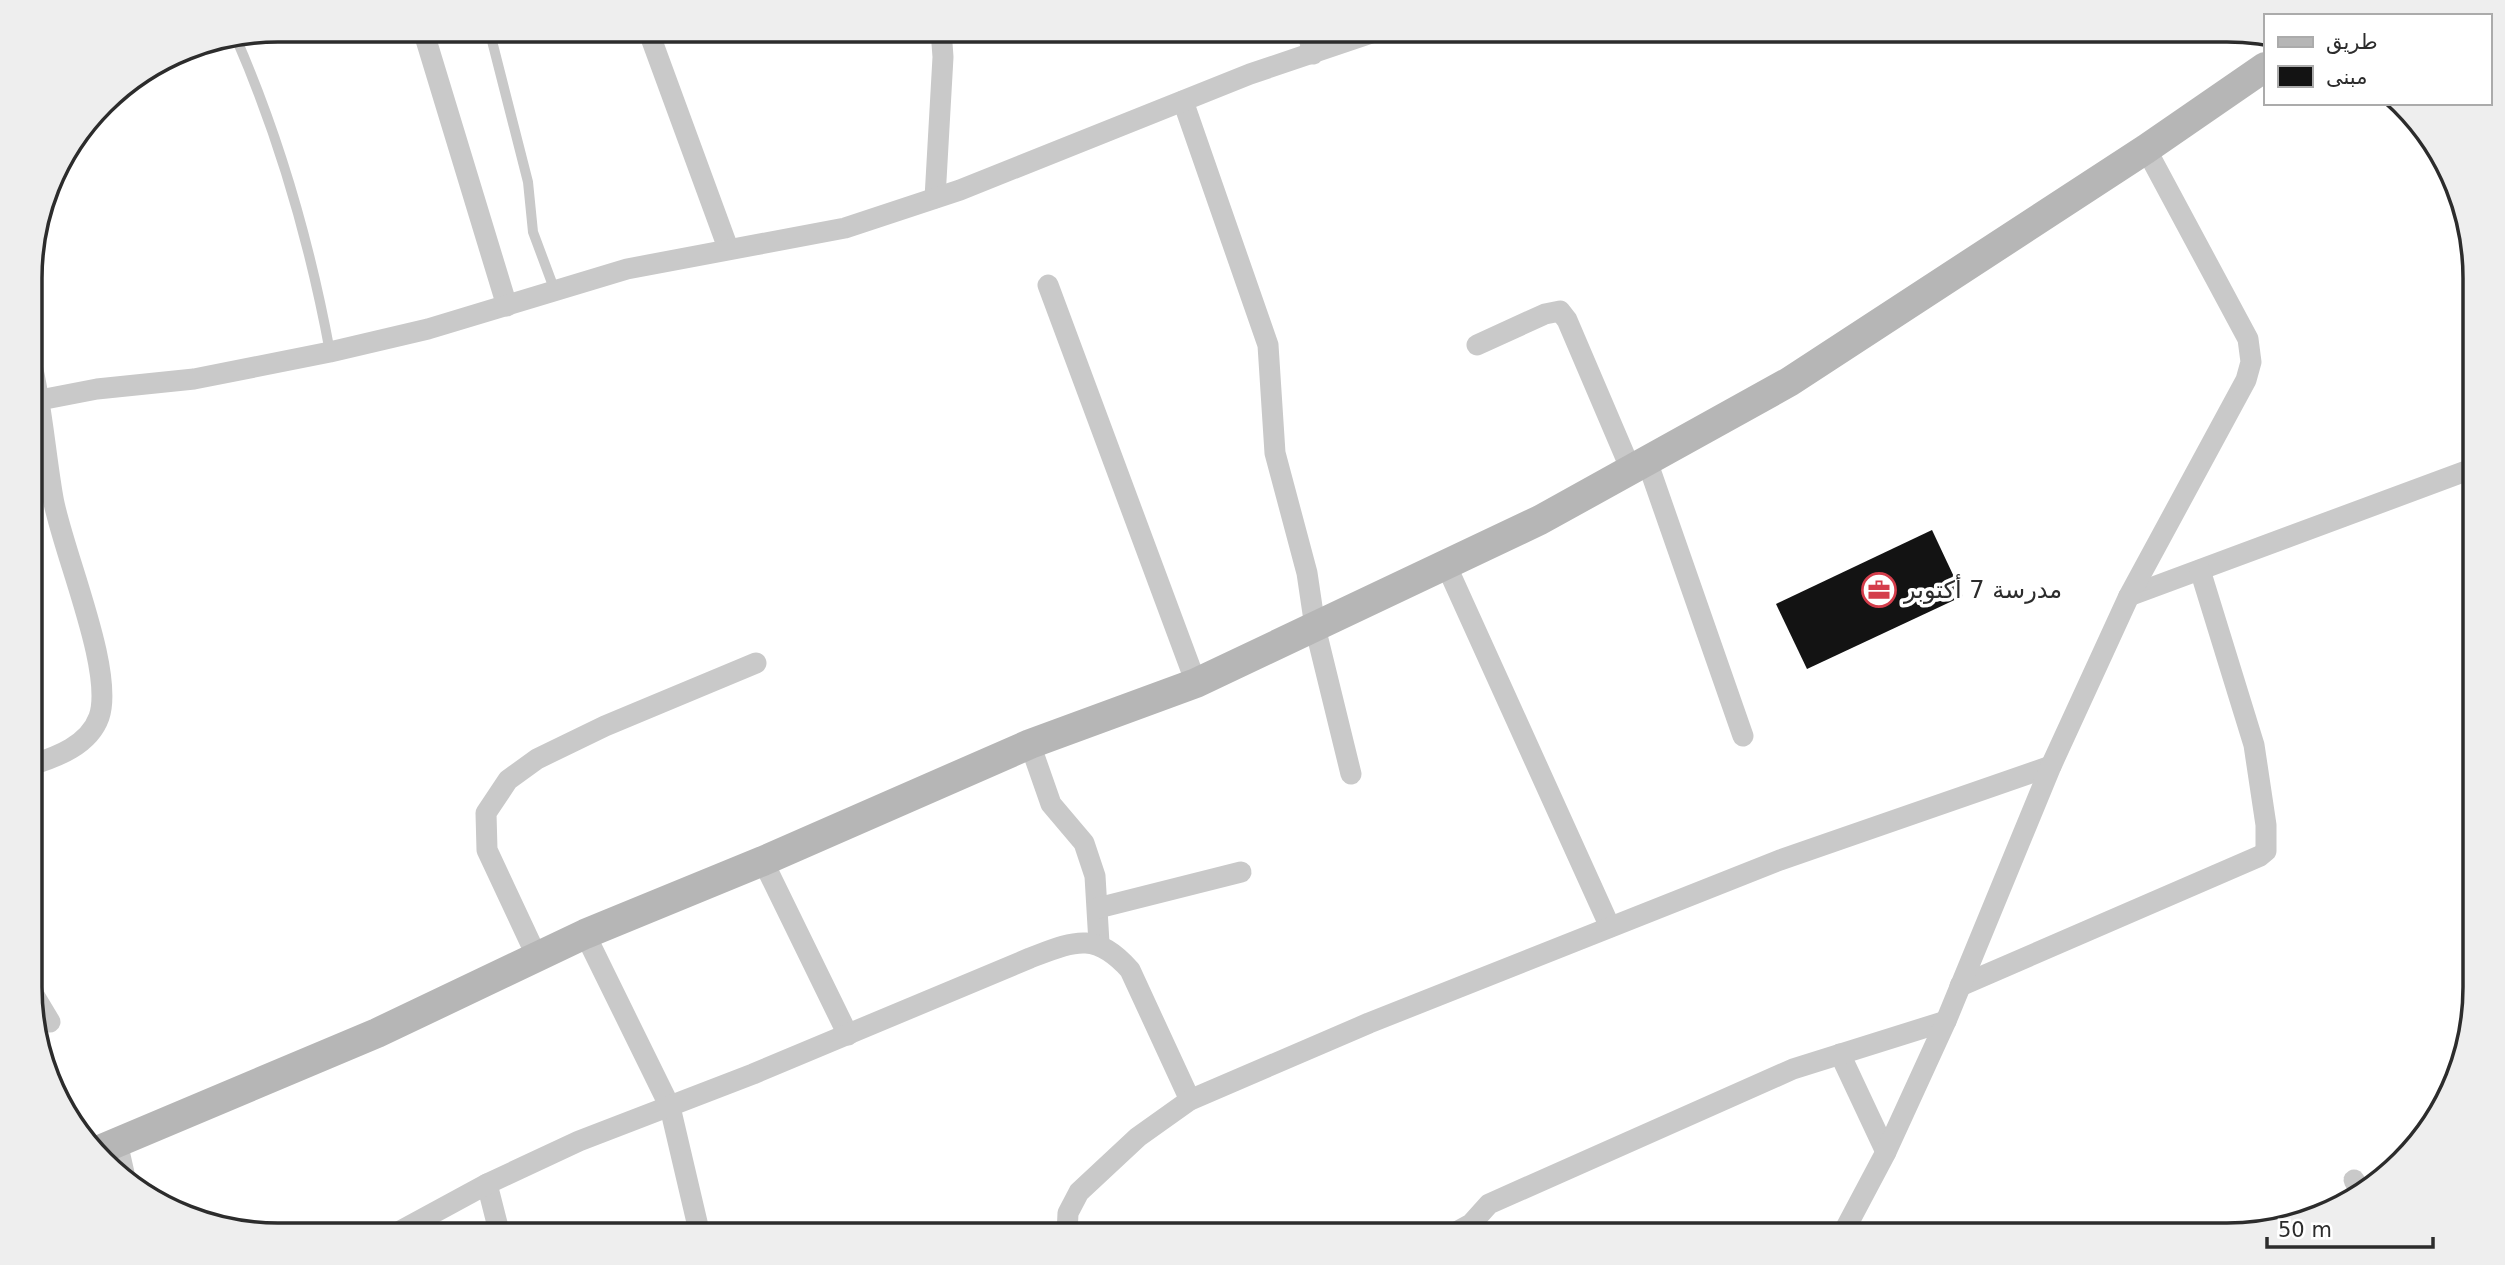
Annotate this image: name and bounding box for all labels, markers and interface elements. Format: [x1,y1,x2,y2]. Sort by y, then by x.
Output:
legend [2264,14,2491,105]
text: طريق [2326,30,2378,54]
text: مبنى [2326,65,2367,89]
office icon: مدرسة 7 أكتوبر [1860,571,1898,609]
place label: مدرسة 7 أكتوبر [1903,574,2062,604]
scale bar [2267,1206,2433,1250]
text: 50 m [2278,1218,2332,1242]

